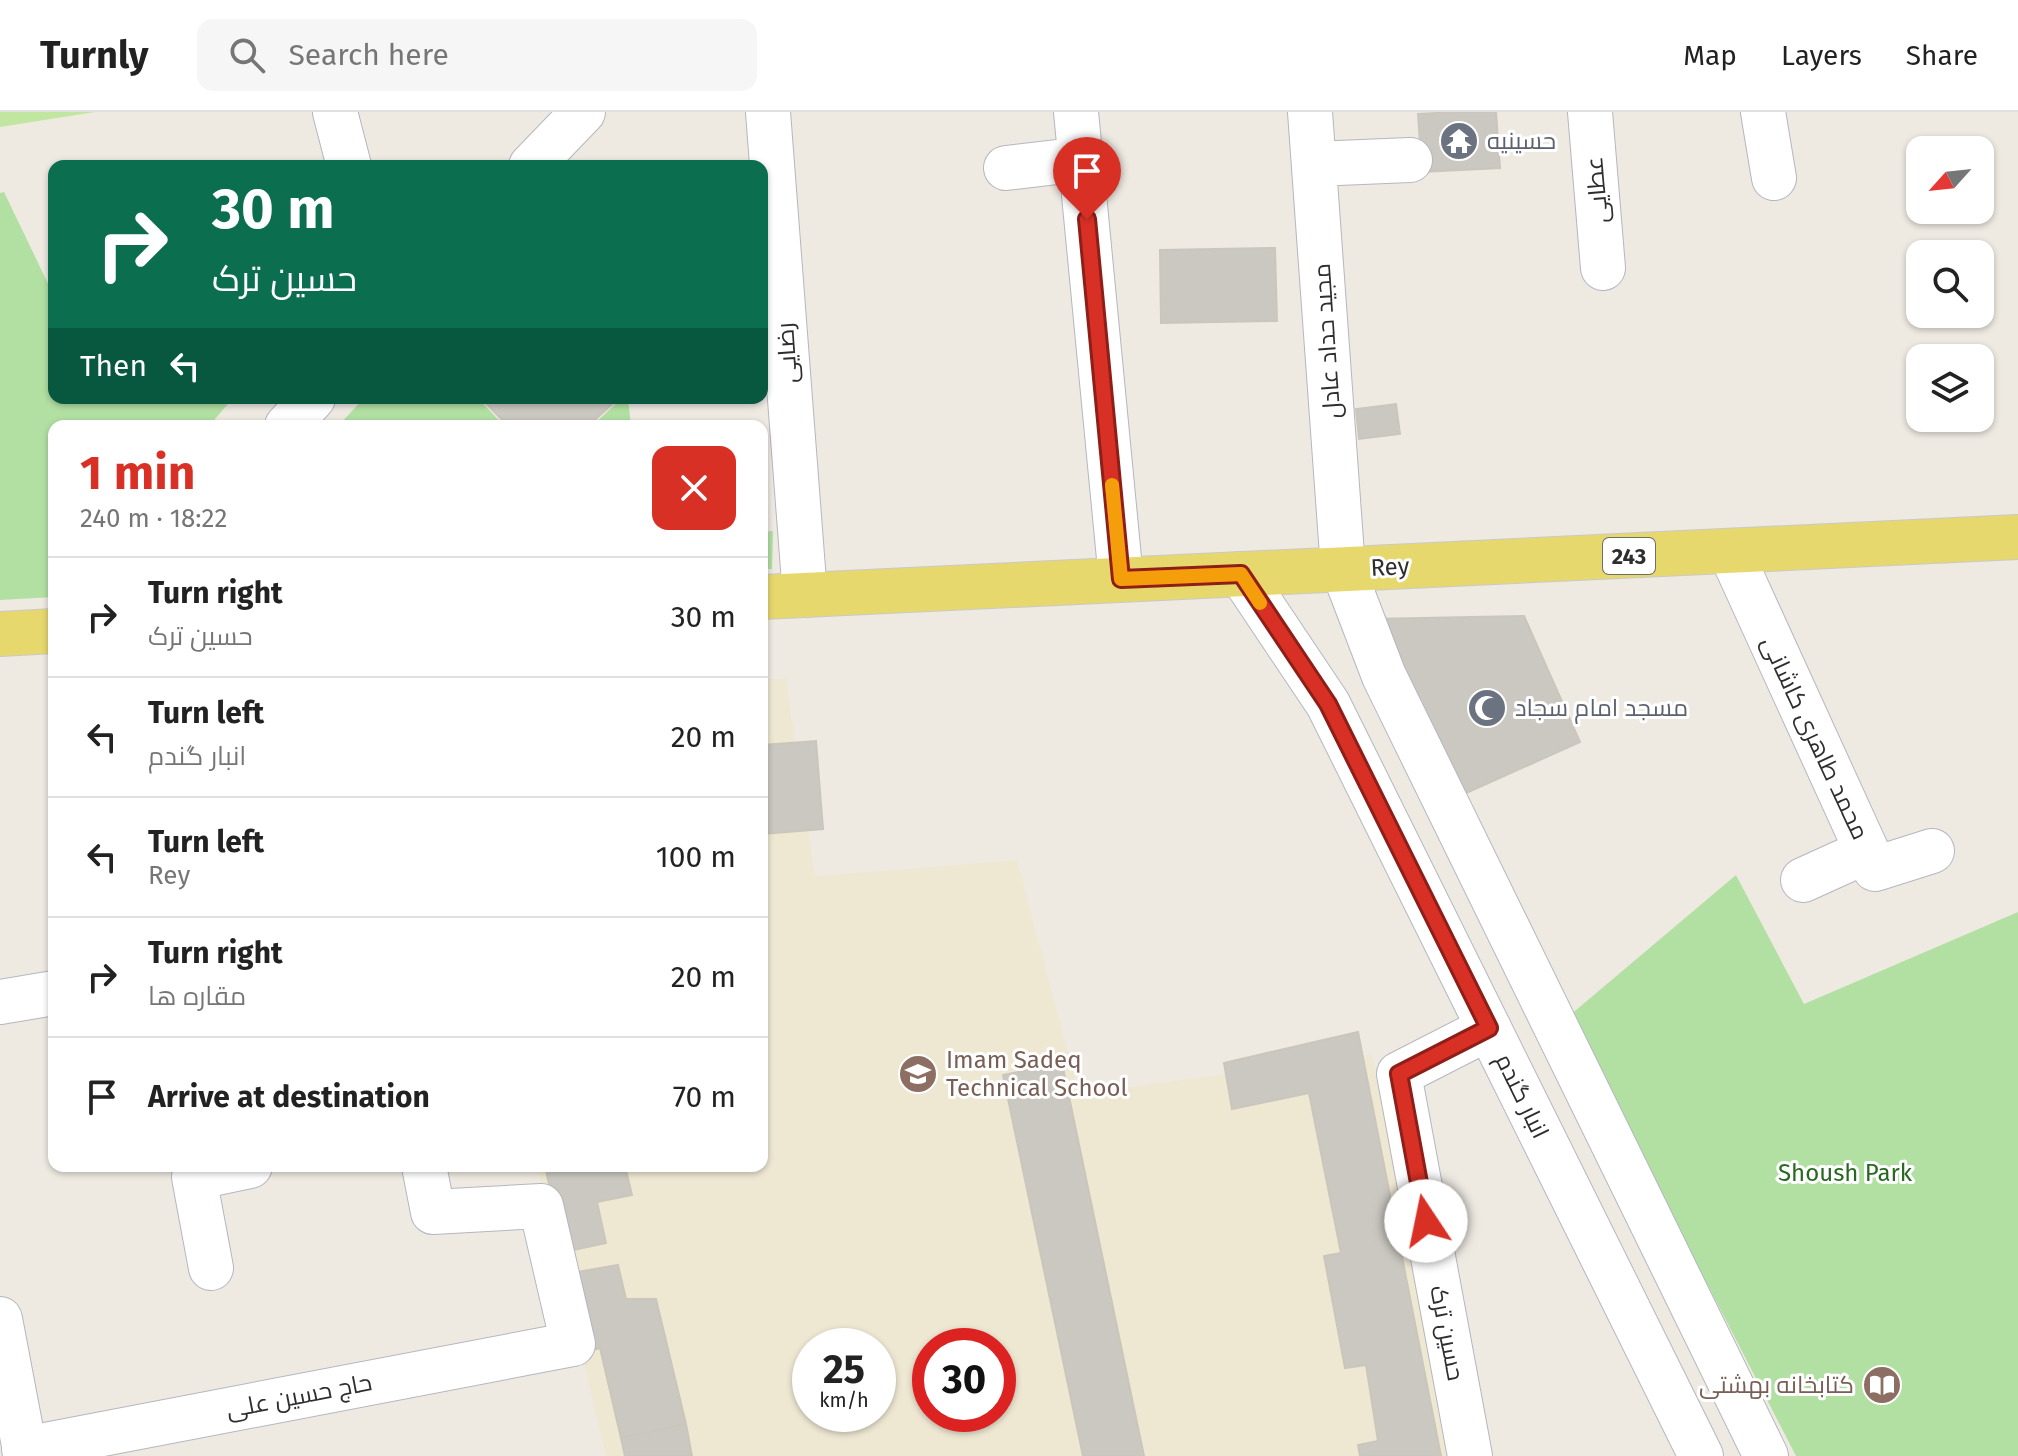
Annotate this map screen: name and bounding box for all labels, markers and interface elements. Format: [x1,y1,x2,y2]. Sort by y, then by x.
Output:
search box [197,19,757,91]
text: Turnly [40,32,149,78]
icon: search [225,33,269,77]
text: Search here [289,37,449,73]
text: Map [1683,39,1737,72]
text: Layers [1781,39,1862,72]
text: Share [1906,39,1978,72]
temple icon: حسینیه [1438,120,1480,162]
place label: حسینیه [1487,127,1556,155]
north arrow [1906,136,1994,224]
map controls [1906,136,1994,432]
pin [1053,137,1121,219]
icon: arrive [1065,149,1109,193]
street label: عطایی [1580,155,1614,225]
text: 30 m [212,176,334,243]
icon: right [80,192,184,296]
button: search [1906,240,1994,328]
text: حسین ترک [212,257,357,301]
street label: مجید حداد عادل [1308,262,1346,420]
street label: رضایی [771,322,803,384]
icon: left [163,344,207,388]
button: layers [1906,344,1994,432]
text: Then [80,348,147,384]
text: 1 min [80,444,195,502]
button: close [652,446,736,530]
text: 240 m · 18:22 [80,503,227,534]
road number: 243 [1603,538,1655,574]
street label: Rey [1370,552,1410,582]
text: Turn right [148,575,283,611]
icon: right [80,595,124,639]
text: 30 m [671,599,736,635]
text: حسین ترک [148,621,253,652]
street label: محمد طاهری کاشانی [1756,632,1874,844]
mosque icon: مسجد امام سجاد [1466,687,1508,729]
place label: مسجد امام سجاد [1515,694,1688,724]
text: Turn left [148,695,264,731]
icon: left [80,715,124,759]
text: 20 m [671,719,736,755]
text: انبار گندم [148,741,246,772]
text: Turn left [148,824,264,860]
icon: left [80,835,124,879]
text: 100 m [656,839,736,875]
text: Rey [148,860,190,891]
text: Turn right [148,935,283,971]
icon: right [80,955,124,999]
text: 20 m [671,959,736,995]
text: مقاره ها [148,981,246,1012]
place label: Imam Sadeq Technical School [946,1046,1128,1102]
street label: انبار گندم [1488,1049,1554,1144]
school or university icon: Imam Sadeq Technical School [897,1053,939,1095]
icon: arrive [80,1075,124,1119]
text: Arrive at destination [148,1079,430,1115]
text: 70 m [673,1079,736,1115]
park label: Shoush Park [1778,1159,1913,1187]
position arrow [1384,1179,1468,1263]
street label: حسین ترک [1424,1283,1470,1383]
speed limit sign: 30 [912,1328,1016,1432]
text: 25 [823,1346,865,1394]
library icon: کتابخانه بهشتی [1861,1364,1903,1406]
street label: حاج حسین علی [224,1368,375,1426]
place label: کتابخانه بهشتی [1699,1371,1854,1399]
text: km/h [819,1388,869,1412]

